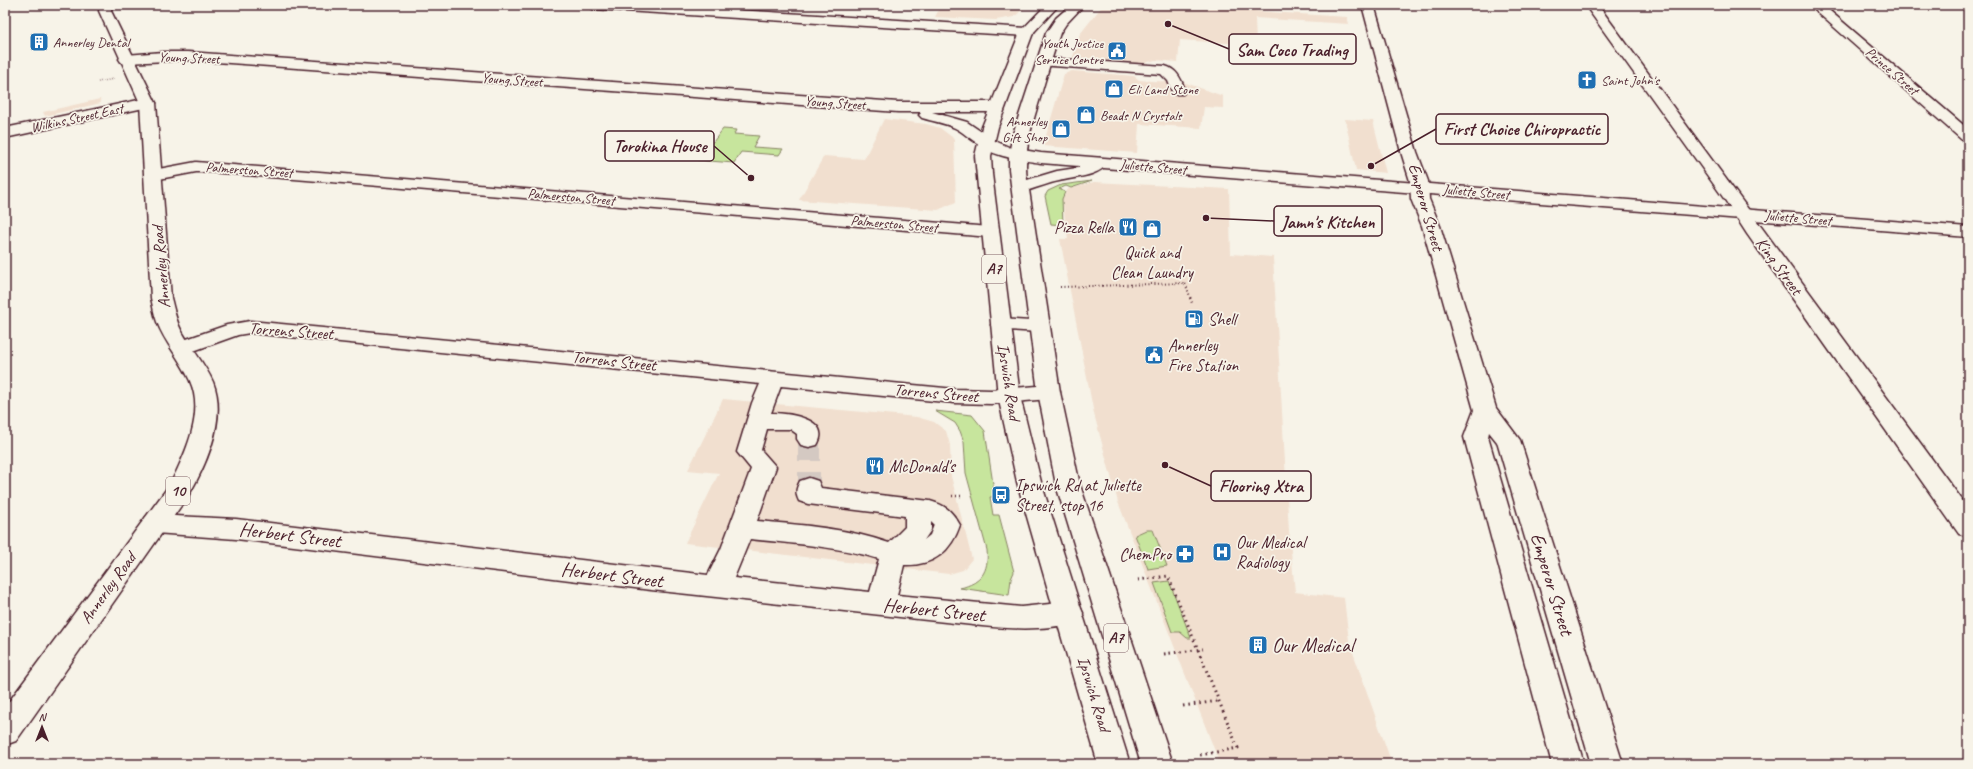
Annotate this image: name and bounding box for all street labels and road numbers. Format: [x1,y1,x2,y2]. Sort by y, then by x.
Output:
street label: Prince Street [1862,44,1924,100]
street label: Young Street [158,48,221,68]
street label: Young Street [481,69,544,91]
street label: Young Street [804,92,867,114]
street label: Wilkins Street East [29,99,127,136]
street label: Juliette Street [1118,156,1189,179]
street label: Palmerston Street [205,158,295,182]
street label: Emperor Street [1404,161,1449,255]
street label: Juliette Street [1441,181,1512,204]
street label: Palmerston Street [527,185,617,209]
street label: Juliette Street [1763,207,1834,230]
street label: Palmerston Street [850,212,940,236]
street label: Annerley Road [147,223,175,309]
street label: King Street [1751,233,1808,301]
road number: A7 [982,255,1006,283]
street label: Torrens Street [248,318,336,345]
street label: Ipswich Road [993,342,1026,424]
street label: Torrens Street [571,346,659,376]
street label: Torrens Street [893,379,981,407]
road number: 10 [166,477,190,505]
street label: Herbert Street [238,516,344,554]
street label: Emperor Street [1525,530,1580,640]
street label: Annerley Road [75,547,142,628]
street label: Herbert Street [560,556,666,594]
street label: Herbert Street [882,592,988,628]
road number: A7 [1104,624,1128,652]
street label: Ipswich Road [1073,654,1116,736]

